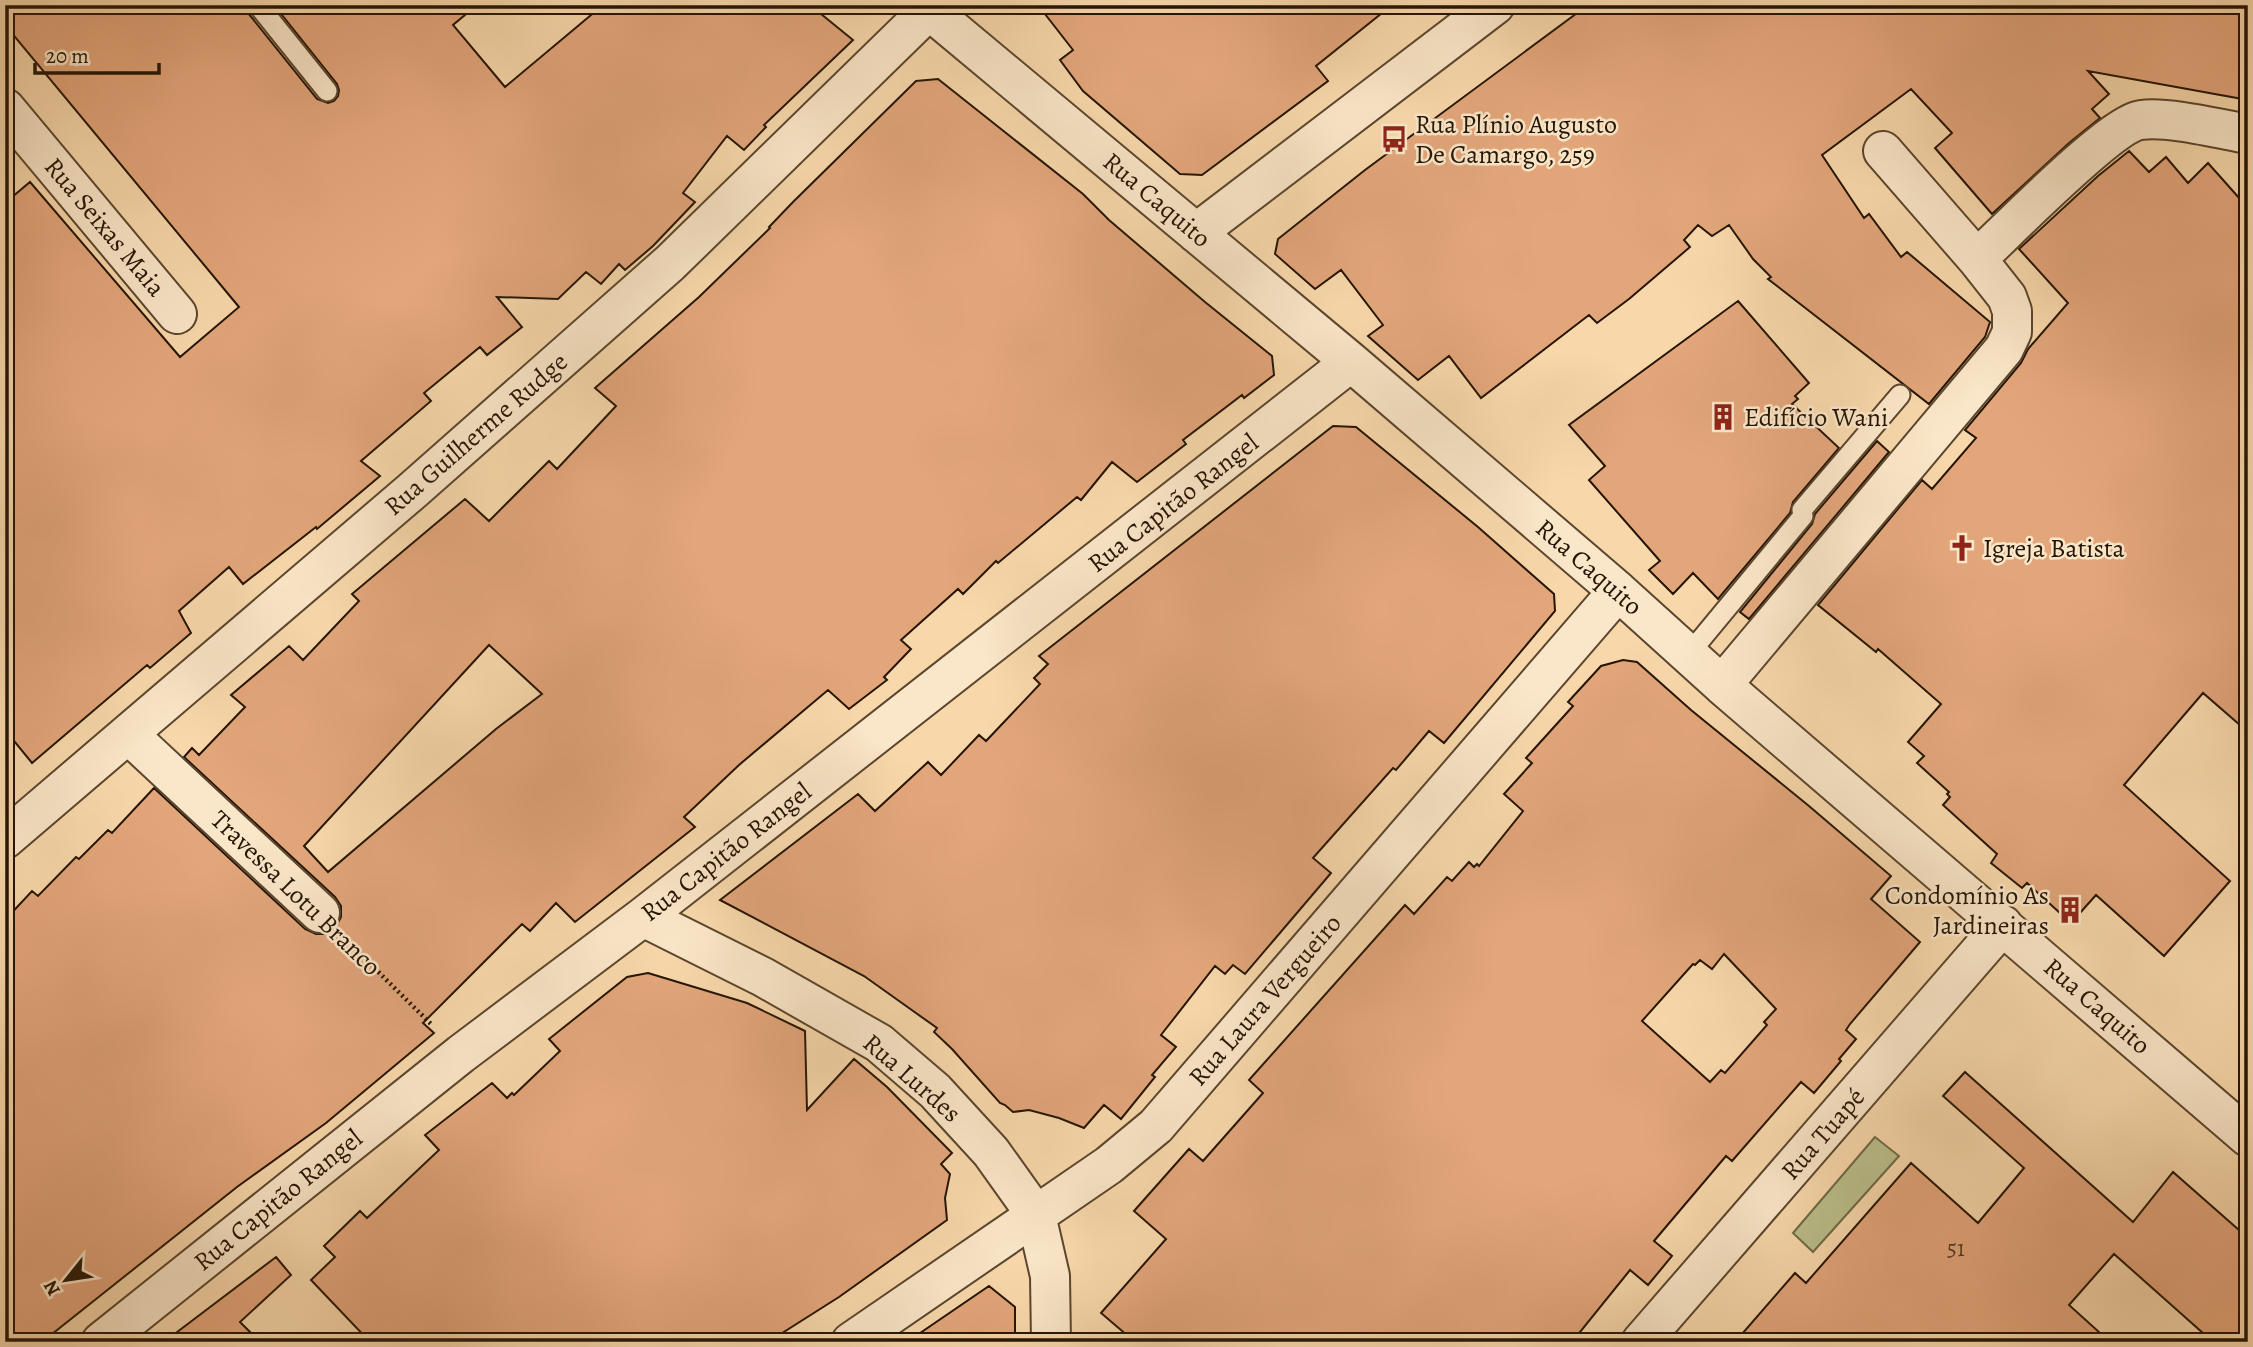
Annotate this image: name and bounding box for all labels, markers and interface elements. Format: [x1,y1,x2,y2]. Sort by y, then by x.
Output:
scale bar [35,32,159,76]
text: 20 m [46,42,89,70]
place label: Rua Plínio Augusto De Camargo, 259 [1415,107,1617,172]
bus stop icon: Rua Plínio Augusto De Camargo, 259 [1379,124,1409,154]
street label: Rua Caquito [1096,144,1219,256]
street label: Rua Seixas Maia [36,150,174,304]
street label: Rua Guilherme Rudge [377,344,575,524]
place label: Edifício Wani [1744,400,1888,435]
building icon: Edifício Wani [1708,402,1738,432]
street label: Rua Capitão Rangel [1080,425,1266,581]
street label: Rua Caquito [1528,511,1650,623]
place label: Igreja Batista [1983,531,2125,566]
church icon: Igreja Batista [1947,533,1977,563]
street label: Rua Capitão Rangel [633,774,819,930]
street label: Travessa Lotu Branco [203,802,389,984]
place label: Condomínio As Jardineiras [1885,878,2049,943]
building icon: Condomínio As Jardineiras [2055,895,2085,925]
street label: Rua Laura Vergueiro [1181,907,1349,1093]
street label: Rua Caquito [2036,950,2158,1062]
street label: Rua Lurdes [855,1026,969,1130]
street label: Rua Tuapé [1773,1080,1873,1188]
street label: Rua Capitão Rangel [186,1121,370,1279]
house number: 51 [1947,1233,1965,1264]
north arrow [32,1246,102,1316]
text: N [37,1275,67,1300]

